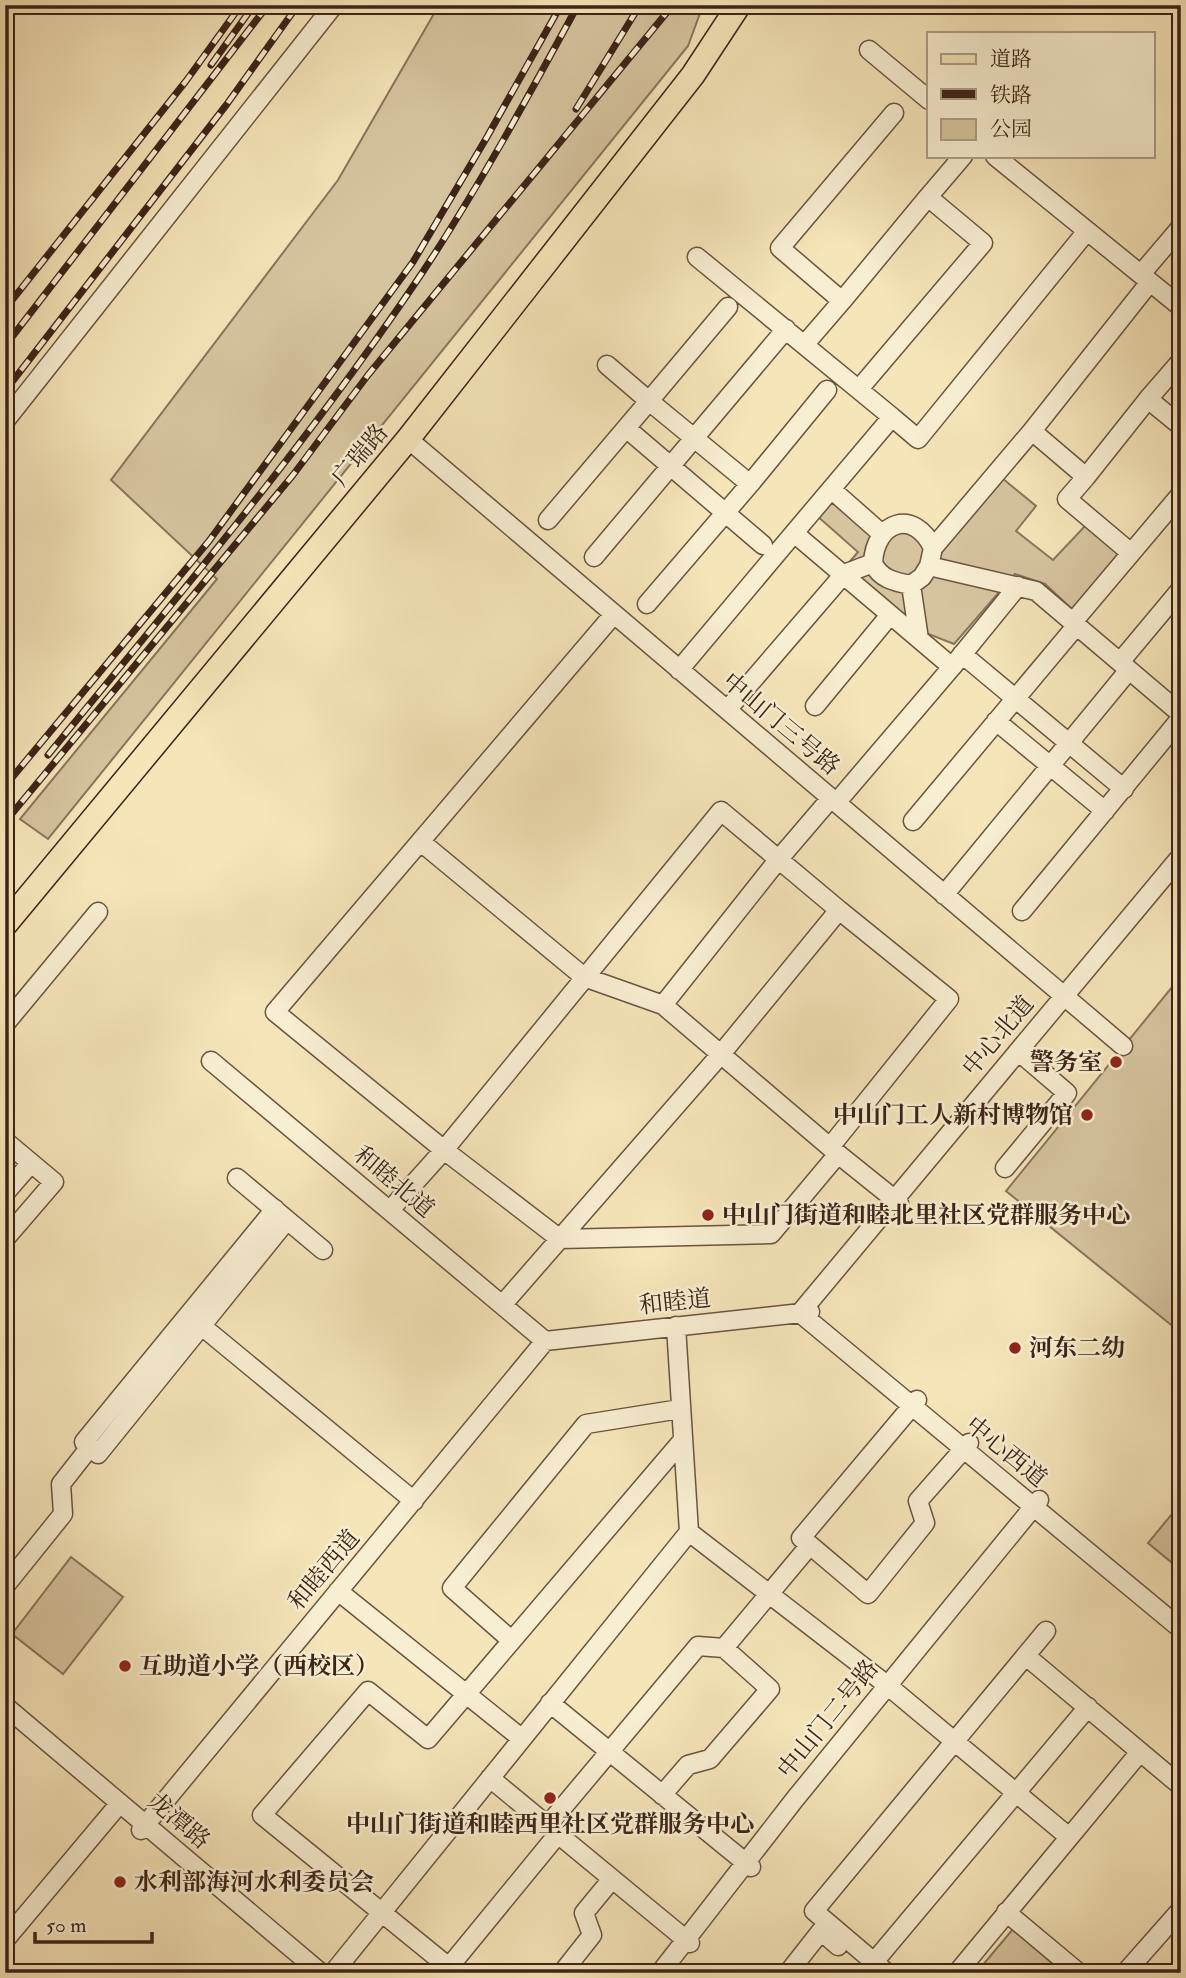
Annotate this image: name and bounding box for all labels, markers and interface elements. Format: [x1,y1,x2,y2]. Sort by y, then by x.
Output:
legend [927,32,1154,158]
text: 道路 [990,46,1032,73]
text: 铁路 [990,82,1032,109]
text: 公园 [990,116,1032,143]
street label: 广瑞路 [325,417,395,493]
street label: 中山门三号路 [716,666,846,782]
street label: 中心北道 [955,989,1041,1083]
place label: 警务室 [1030,1047,1102,1078]
marker: 警务室 [1108,1054,1124,1070]
place label: 中山门工人新村博物馆 [833,1100,1073,1131]
marker: 中山门工人新村博物馆 [1079,1107,1095,1123]
street label: 和睦北道 [347,1139,441,1225]
place label: 中山门街道和睦北里社区党群服务中心 [722,1200,1130,1231]
marker: 中山门街道和睦北里社区党群服务中心 [700,1207,716,1223]
street label: 和睦道 [638,1283,712,1321]
place label: 河东二幼 [1029,1333,1125,1364]
marker: 河东二幼 [1007,1340,1023,1356]
street label: 中心西道 [959,1410,1053,1494]
street label: 和睦西道 [281,1523,367,1617]
place label: 互助道小学（西校区） [139,1651,379,1682]
street label: 中山门二号路 [771,1653,885,1785]
marker: 互助道小学（西校区） [117,1658,133,1674]
street label: 龙潭路 [141,1786,217,1856]
marker: 中山门街道和睦西里社区党群服务中心 [542,1790,558,1806]
place label: 中山门街道和睦西里社区党群服务中心 [346,1809,754,1840]
place label: 水利部海河水利委员会 [134,1867,374,1898]
marker: 水利部海河水利委员会 [112,1874,128,1890]
scale bar [35,1901,152,1945]
text: 50 m [46,1912,87,1939]

